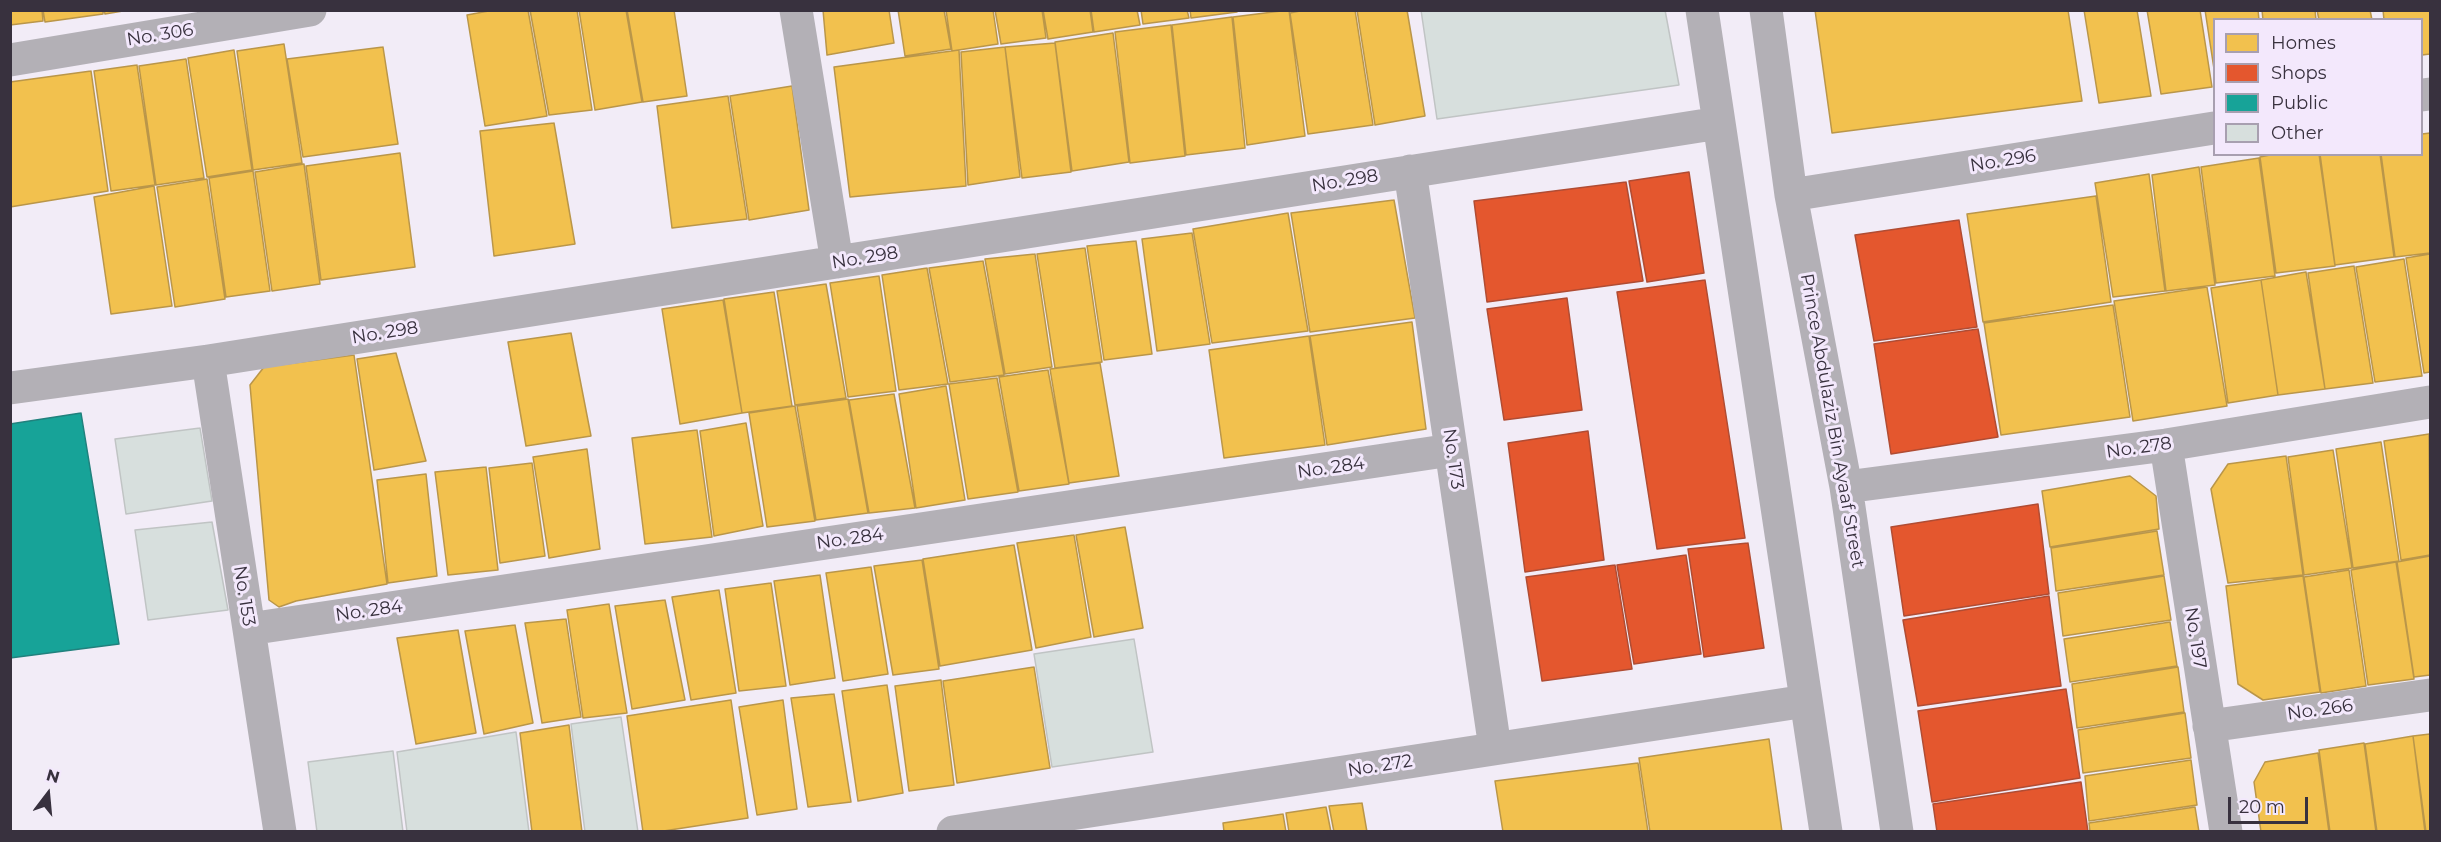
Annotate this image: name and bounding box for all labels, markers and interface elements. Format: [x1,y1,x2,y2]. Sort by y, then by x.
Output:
legend [2213,18,2423,156]
street label: No. 306 [125,19,195,51]
text: Homes [2271,32,2336,54]
text: Shops [2271,62,2327,84]
text: Public [2271,92,2328,114]
text: Other [2271,122,2324,144]
street label: No. 296 [1969,145,2037,177]
street label: No. 298 [1310,165,1380,197]
street label: No. 298 [830,242,900,274]
street label: Prince Abdulaziz Bin Ayaaf Street [1795,272,1869,570]
street label: No. 298 [350,317,420,349]
street label: No. 173 [1438,427,1468,491]
street label: No. 278 [2105,433,2173,463]
street label: No. 284 [1296,453,1366,483]
street label: No. 284 [815,524,885,554]
street label: No. 153 [229,564,259,628]
street label: No. 284 [334,596,404,626]
street label: No. 197 [2179,606,2211,670]
street label: No. 266 [2286,695,2354,725]
street label: No. 272 [1346,750,1414,782]
north arrow [18,764,78,824]
text: N [44,765,62,787]
scale bar [2231,785,2310,823]
text: 20 m [2239,796,2285,818]

